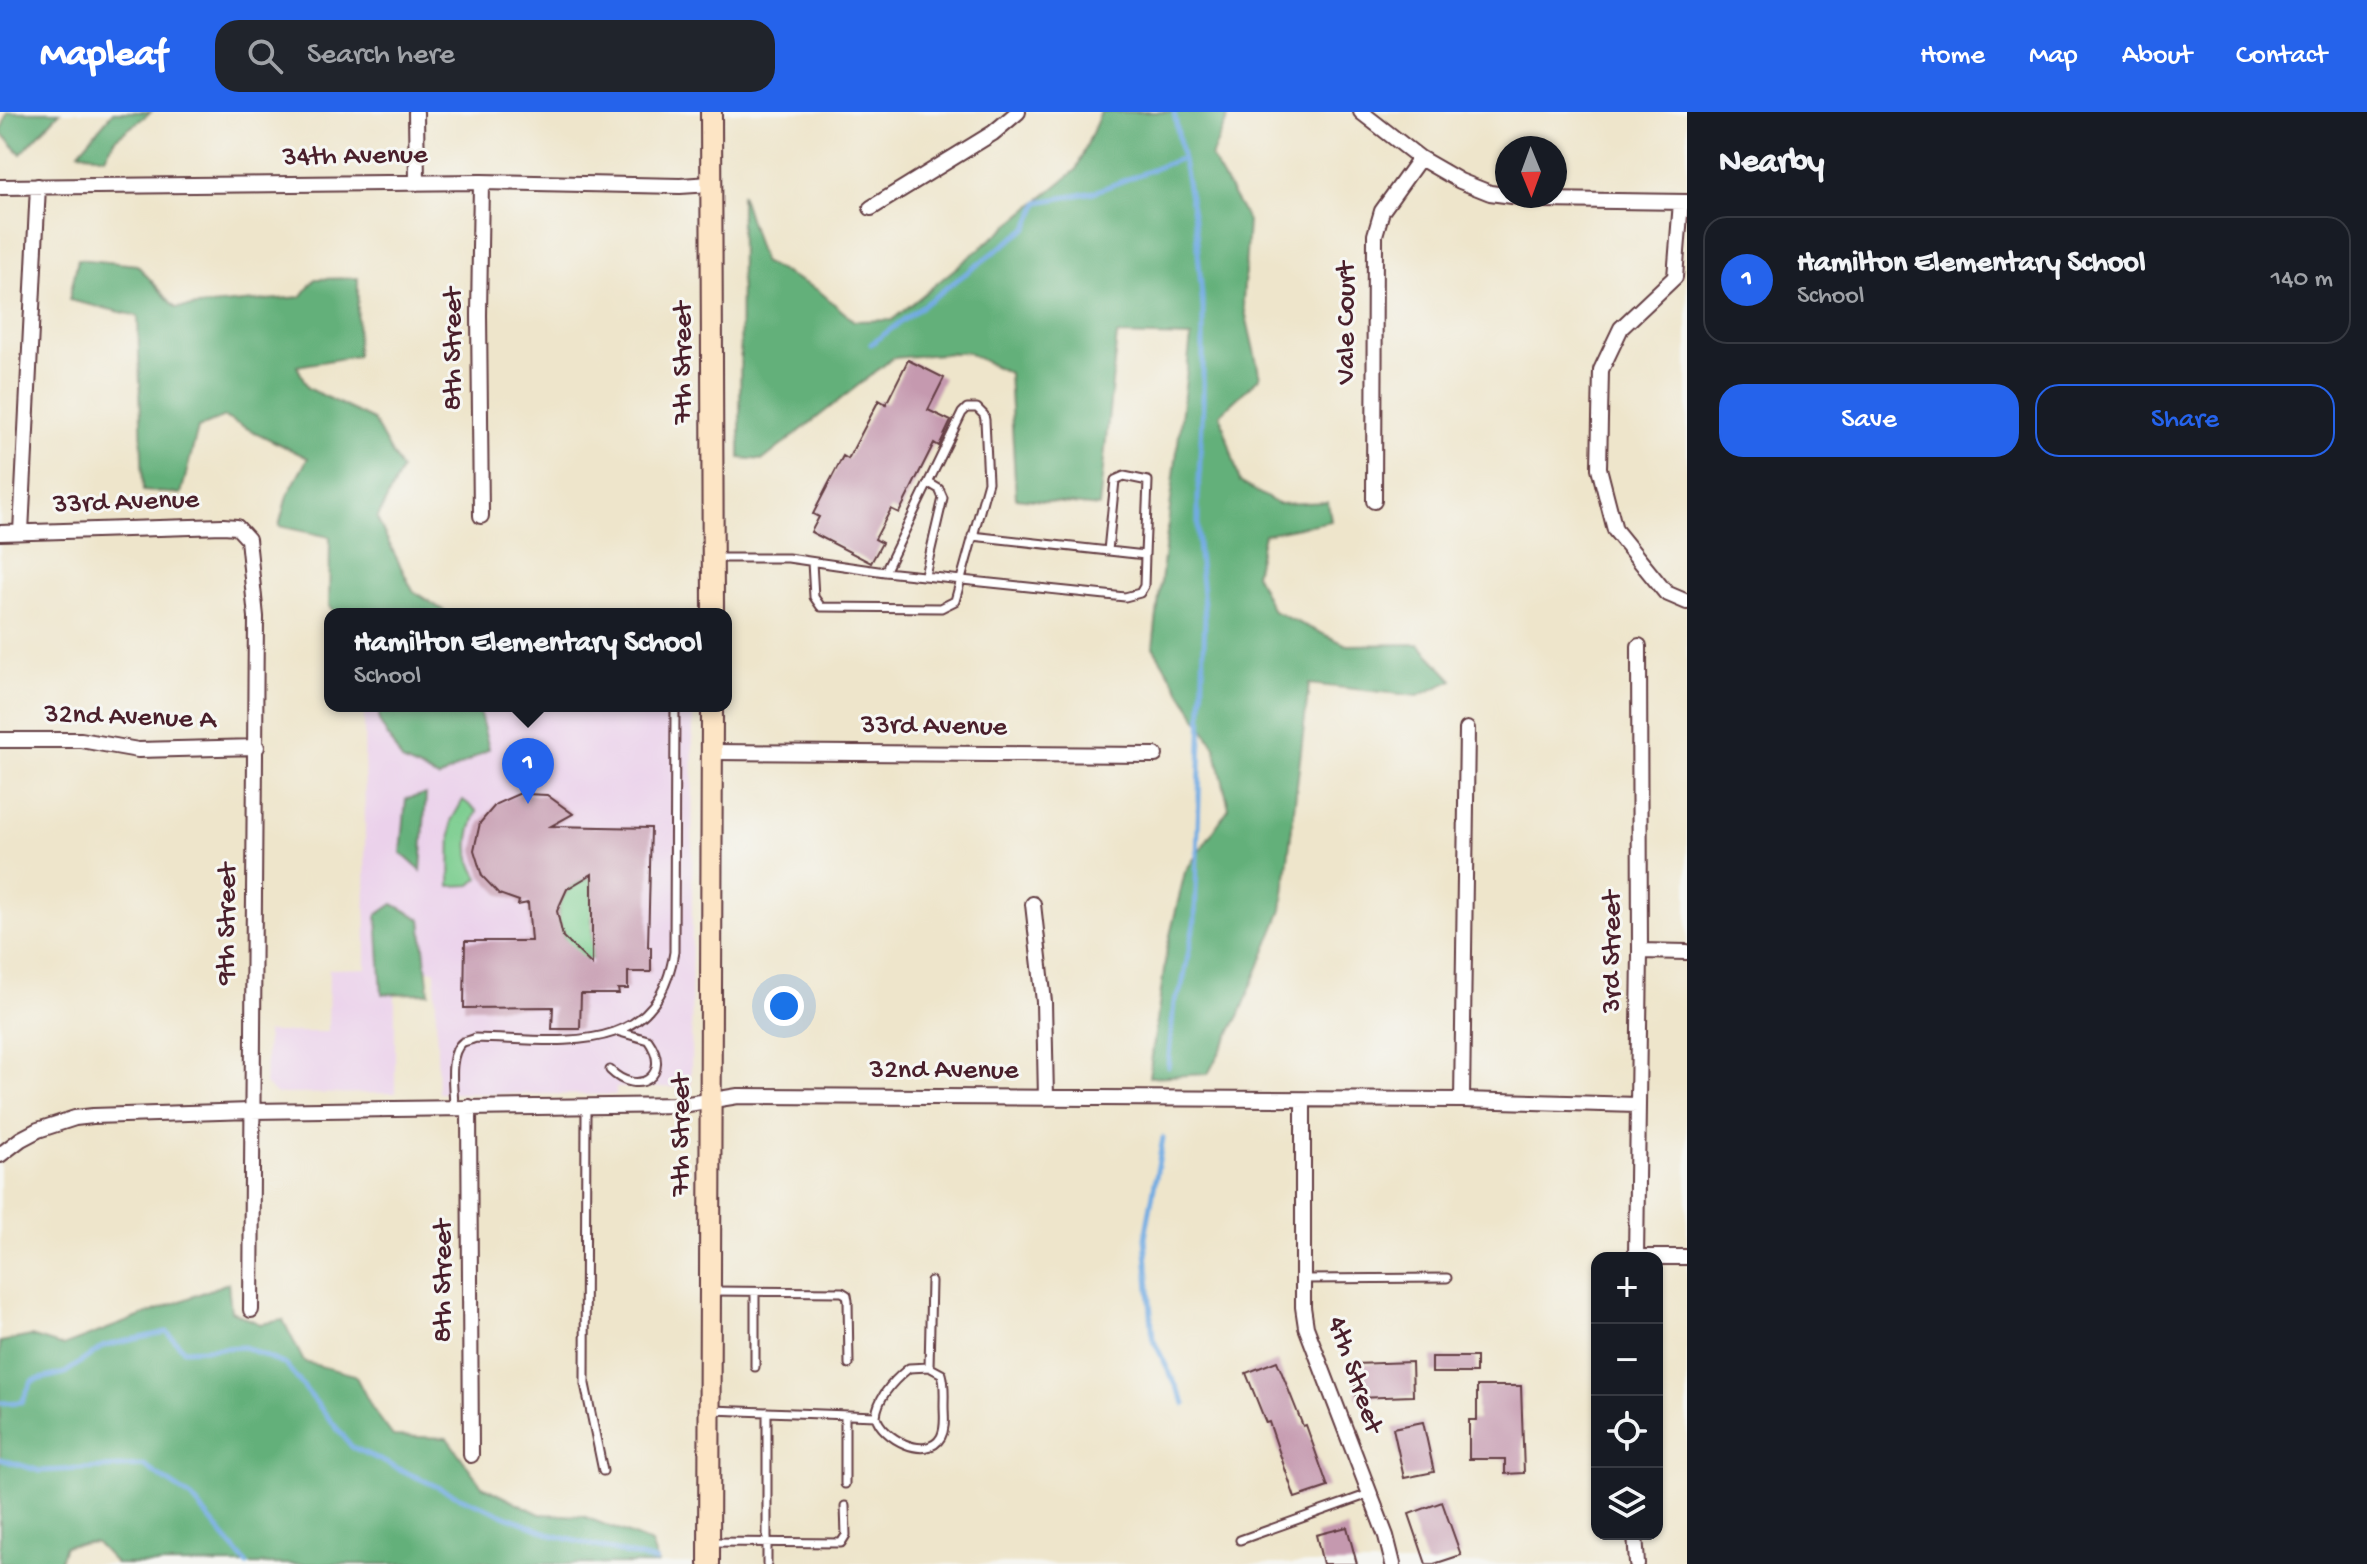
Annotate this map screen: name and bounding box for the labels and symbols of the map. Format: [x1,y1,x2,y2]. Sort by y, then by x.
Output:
north arrow [1495,136,1567,208]
street label: 34th Avenue [281,139,428,175]
street label: Vale Court [1331,259,1364,385]
street label: 8th Street [438,285,471,411]
street label: 7th Street [668,299,701,425]
street label: 33rd Avenue [51,484,200,522]
street label: 32nd Avenue A [43,698,218,738]
street label: 33rd Avenue [860,709,1008,745]
pin: 1 [502,738,554,804]
street label: 9th Street [210,860,246,986]
street label: 3rd Street [1597,888,1630,1014]
your location [764,986,804,1026]
street label: 32nd Avenue [869,1055,1019,1088]
street label: 7th Street [666,1071,699,1197]
street label: 8th Street [428,1217,461,1343]
street label: 4th Street [1319,1312,1390,1440]

